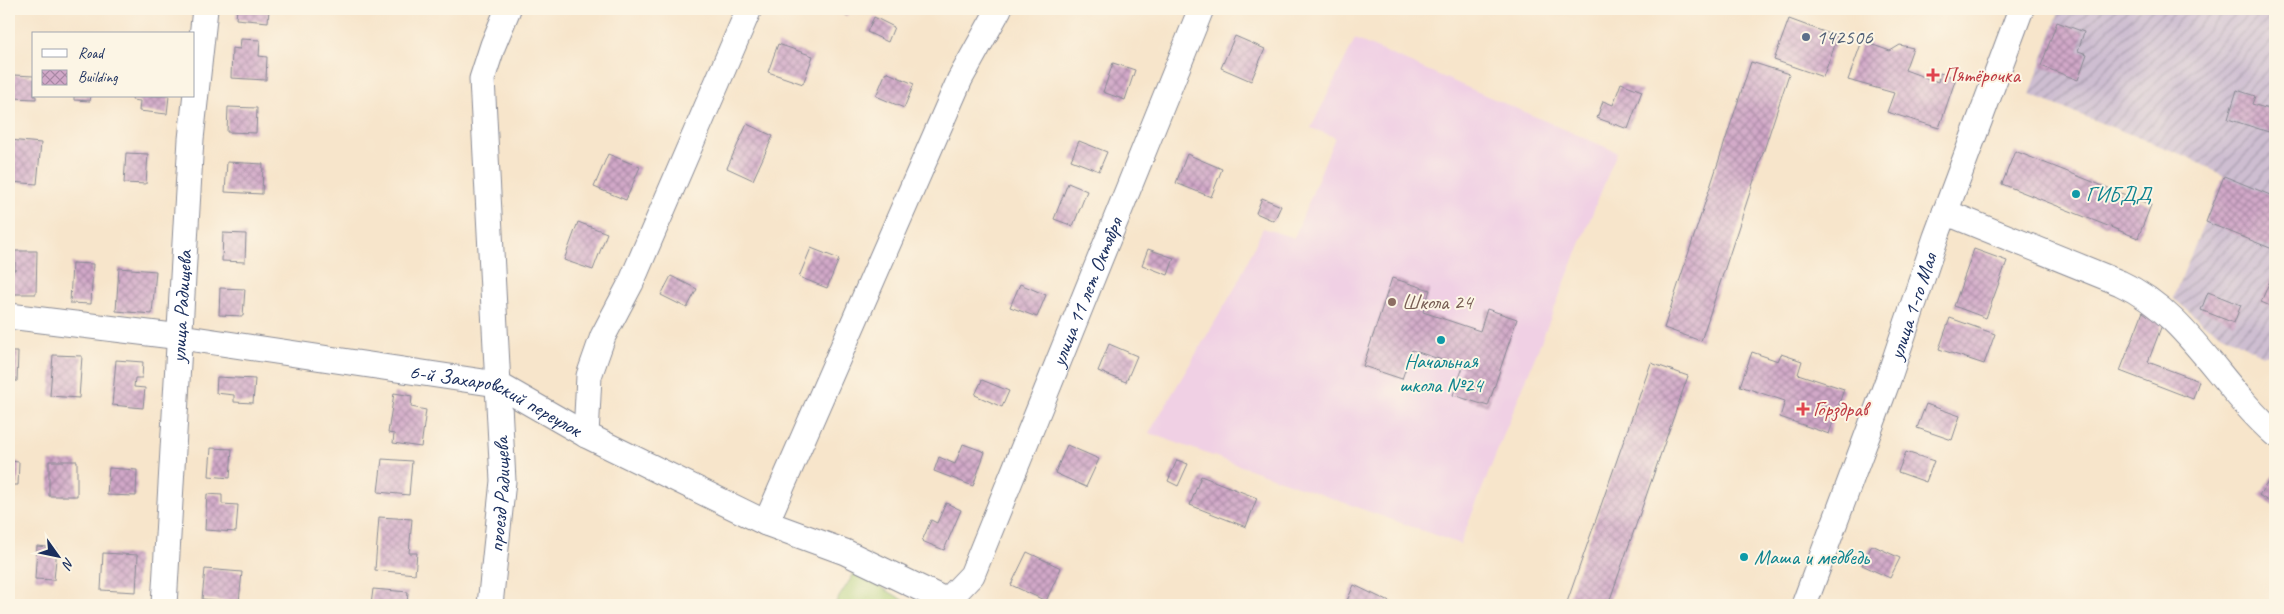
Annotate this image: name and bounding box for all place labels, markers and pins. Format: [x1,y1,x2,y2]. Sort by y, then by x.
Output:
place label: 142506 [1816,24,1873,50]
marker: 142506 [1800,31,1812,43]
place label: Пятёрочка [1943,62,2022,88]
marker: Пятёрочка [1927,69,1939,81]
place label: ГИБДД [2086,181,2153,207]
marker: ГИБДД [2070,188,2082,200]
place label: Школа 24 [1402,289,1475,315]
marker: Школа 24 [1386,296,1398,308]
marker: Начальная школа №24 [1435,334,1447,346]
place label: Начальная школа №24 [1399,348,1485,398]
place label: Горздрав [1813,396,1872,422]
marker: Горздрав [1797,403,1809,415]
place label: Маша и медведь [1754,544,1870,570]
marker: Маша и медведь [1738,551,1750,563]

